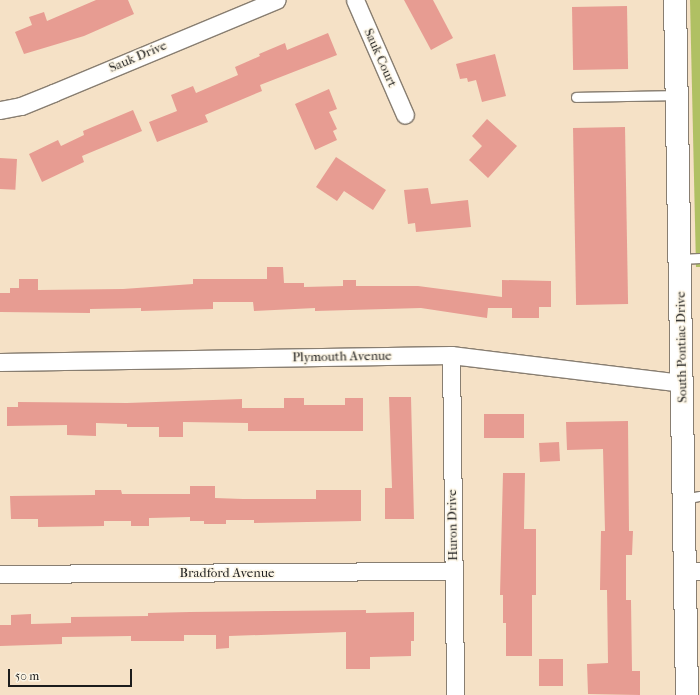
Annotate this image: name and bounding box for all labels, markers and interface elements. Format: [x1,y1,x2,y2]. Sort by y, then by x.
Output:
street label: Sauk Court [360,26,400,90]
street label: Sauk Drive [107,38,169,76]
street label: South Pontiac Drive [673,291,691,403]
street label: Plymouth Avenue [292,348,392,366]
street label: Huron Drive [445,489,461,561]
street label: Bradford Avenue [180,565,274,581]
scale bar [10,661,134,687]
text: 50 m [15,669,39,683]

